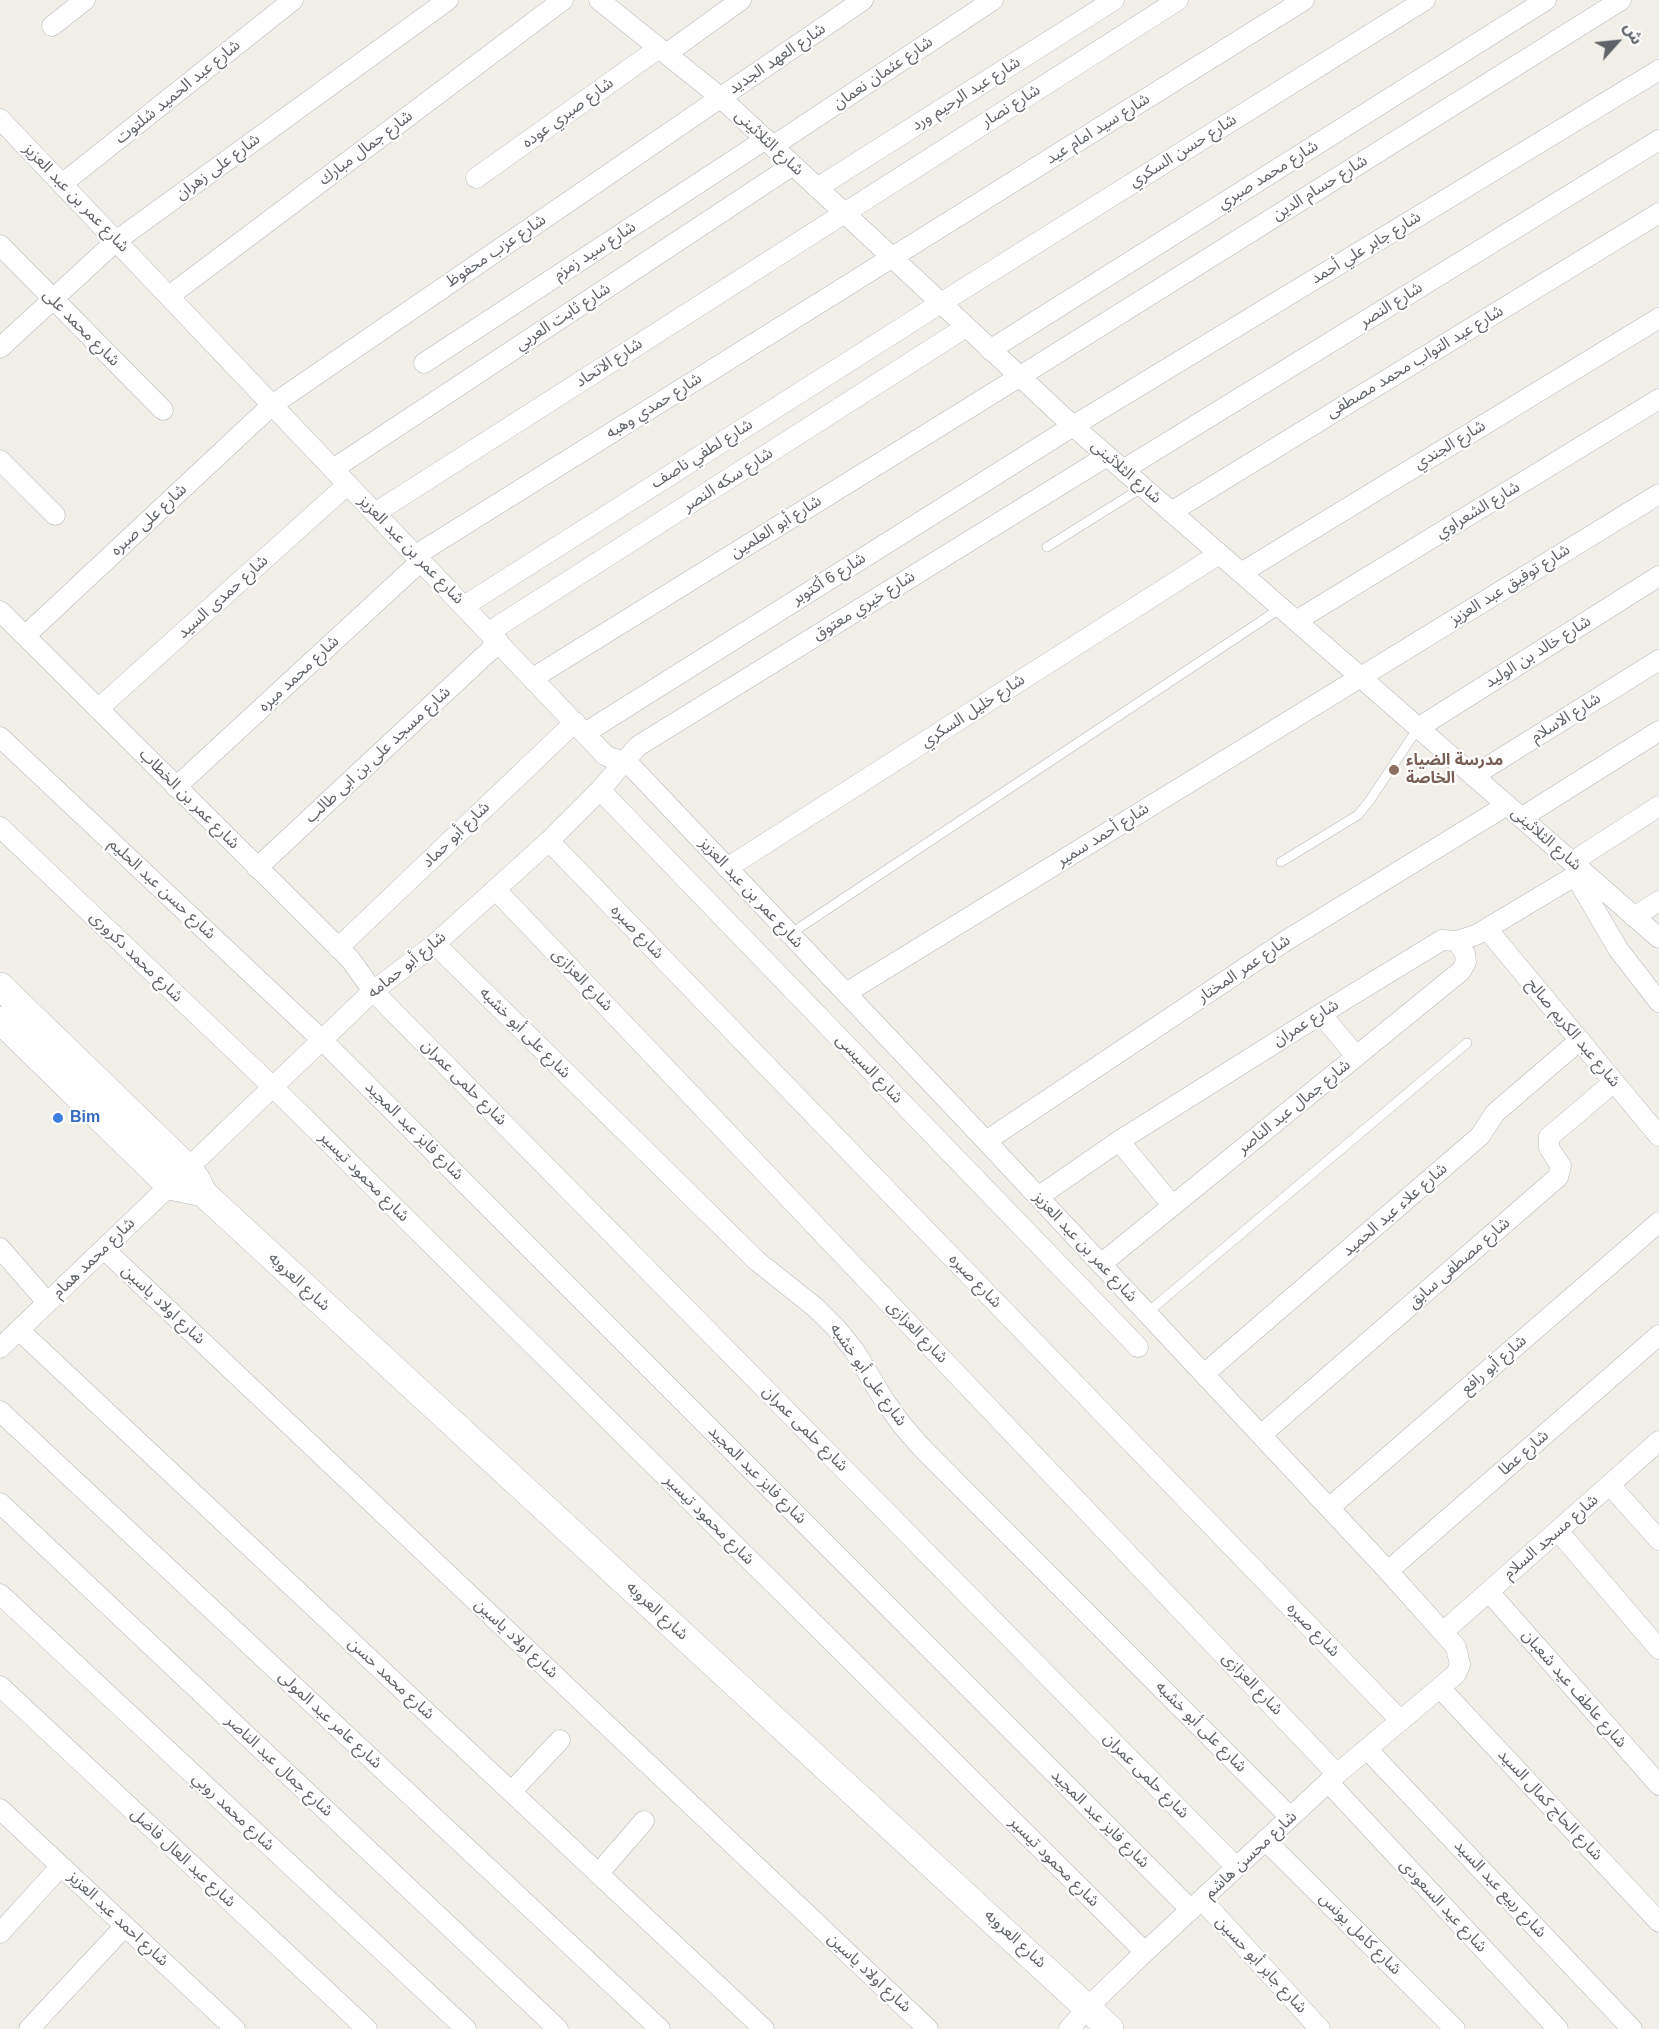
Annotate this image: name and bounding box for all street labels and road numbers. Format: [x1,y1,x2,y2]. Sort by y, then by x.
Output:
street label: شارع العهد الجديد [725,19,829,99]
street label: شارع عثمان نعمان [829,32,937,114]
street label: شارع عبد الحميد شلتوت [112,36,244,148]
street label: شارع عبد الرحيم ورد [908,53,1024,135]
street label: شارع صبري عوده [519,73,617,153]
street label: شارع نصار [978,80,1044,132]
street label: شارع سيد امام عيد [1043,89,1153,169]
street label: شارع جمال مبارك [315,106,417,190]
street label: شارع الثلاثينى [731,106,807,180]
street label: شارع حسن السكري [1126,110,1240,192]
street label: شارع على زهران [172,130,264,204]
street label: شارع محمد صبري [1214,136,1322,214]
street label: شارع عمر بن عبد العزيز [19,140,133,256]
street label: شارع حسام الدين [1269,151,1371,225]
street label: شارع جابر علي أحمد [1308,208,1424,288]
street label: شارع عزب محفوظ [442,210,550,292]
street label: شارع سيد زمزم [550,217,640,285]
street label: شارع النصر [1356,278,1426,332]
street label: شارع ثابت العربي [512,279,614,355]
street label: شارع محمد على [38,285,124,371]
street label: شارع عبد التواب محمد مصطفى [1323,301,1507,423]
street label: شارع الاتحاد [572,334,646,392]
street label: شارع حمدي وهبه [603,369,705,443]
street label: شارع لطفي ناصف [648,415,756,493]
street label: شارع الجندي [1411,416,1489,474]
street label: شارع الثلاثينى [1087,436,1165,508]
street label: شارع سكه النصر [679,444,777,516]
street label: شارع الشعراوي [1433,477,1523,543]
street label: شارع على صبره [107,480,191,560]
street label: شارع أبو العلمين [727,491,825,563]
street label: شارع عمر بن عبد العزيز [354,492,468,608]
street label: شارع توفيق عبد العزيز [1446,540,1574,630]
street label: شارع 6 أكتوبر [789,549,869,609]
street label: شارع حمدى السيد [174,551,272,643]
street label: شارع خيري معتوق [809,567,919,645]
street label: شارع خالد بن الوليد [1481,612,1595,692]
street label: شارع محمد ميره [255,632,343,716]
street label: شارع خليل السكري [917,670,1029,752]
street label: شارع مسجد على بن ابى طالب [301,683,455,827]
street label: شارع الاسلام [1528,689,1604,747]
street label: شارع عمر بن الخطاب [135,745,243,853]
street label: شارع أبو حماد [418,798,494,872]
street label: شارع أحمد سمير [1053,799,1153,871]
street label: شارع الثلاثينى [1507,803,1585,875]
street label: شارع عمر بن عبد العزيز [695,834,807,952]
street label: شارع حسن عبد الحليم [105,835,219,943]
street label: شارع صبره [607,901,667,963]
street label: شارع محمد دكرورى [85,908,187,1006]
street label: شارع أبو حمامه [364,928,450,1002]
street label: شارع عمر المختار [1194,931,1294,1007]
street label: شارع العزازى [547,945,617,1015]
street label: شارع عبد الكريم صالح [1522,975,1624,1091]
street label: شارع على أبو خشبه [475,983,575,1083]
street label: شارع عمران [1270,995,1342,1051]
street label: شارع السيسى [831,1030,907,1108]
street label: شارع حلمى عمران [417,1036,511,1130]
street label: شارع جمال عبد الناصر [1234,1056,1354,1158]
street label: شارع فايز عبد المجيد [361,1078,467,1184]
street label: شارع محمود تيسير [315,1128,413,1226]
street label: شارع علاء عبد الحميد [1339,1159,1451,1261]
street label: شارع عمر بن عبد العزيز [1029,1188,1141,1306]
street label: شارع مصطفى سابق [1404,1213,1514,1313]
street label: شارع محمد همام [49,1214,139,1302]
street label: شارع العروبه [264,1249,334,1315]
street label: شارع صبره [945,1250,1005,1312]
street label: شارع اولاد ياسين [117,1261,209,1349]
street label: شارع العزازى [882,1297,952,1367]
street label: شارع على أبو خشبه [825,1320,911,1430]
street label: شارع أبو رافع [1457,1331,1531,1399]
street label: شارع حلمى عمران [758,1382,852,1476]
street label: شارع فايز عبد المجيد [704,1422,810,1528]
street label: شارع عطا [1495,1426,1553,1480]
street label: شارع محمود تيسير [660,1471,758,1569]
street label: شارع مسجد السلام [1500,1490,1602,1584]
street label: شارع العروبه [622,1578,692,1644]
street label: شارع اولاد ياسين [470,1595,562,1683]
street label: شارع صبره [1283,1599,1343,1661]
street label: شارع عاطف عيد شعبان [1518,1626,1630,1752]
street label: شارع محمد حسن [344,1634,438,1724]
street label: شارع العزازى [1217,1649,1287,1719]
street label: شارع عامر عبد المولى [274,1667,386,1773]
street label: شارع على أبو خشبه [1151,1677,1251,1777]
street label: شارع جمال عبد الناصر [221,1711,337,1821]
street label: شارع حلمى عمران [1099,1729,1193,1823]
street label: شارع الحاج كمال السيد [1493,1745,1607,1865]
street label: شارع فايز عبد المجيد [1047,1766,1153,1872]
street label: شارع محمد روبي [188,1769,278,1855]
street label: شارع عبد العال فاضل [127,1804,239,1912]
street label: شارع محسن هاشم [1201,1807,1301,1903]
street label: شارع محمود تيسير [1005,1813,1103,1911]
street label: شارع ربيع عبد السيد [1450,1836,1550,1942]
street label: شارع عيد السعودى [1395,1856,1491,1956]
street label: شارع احمد عبد العزيز [64,1867,172,1971]
street label: شارع كامل يونس [1315,1889,1405,1979]
street label: شارع العروبه [980,1906,1050,1972]
street label: شارع جابر أبو حسين [1211,1913,1311,2017]
street label: شارع اولاد ياسين [823,1929,915,2017]

